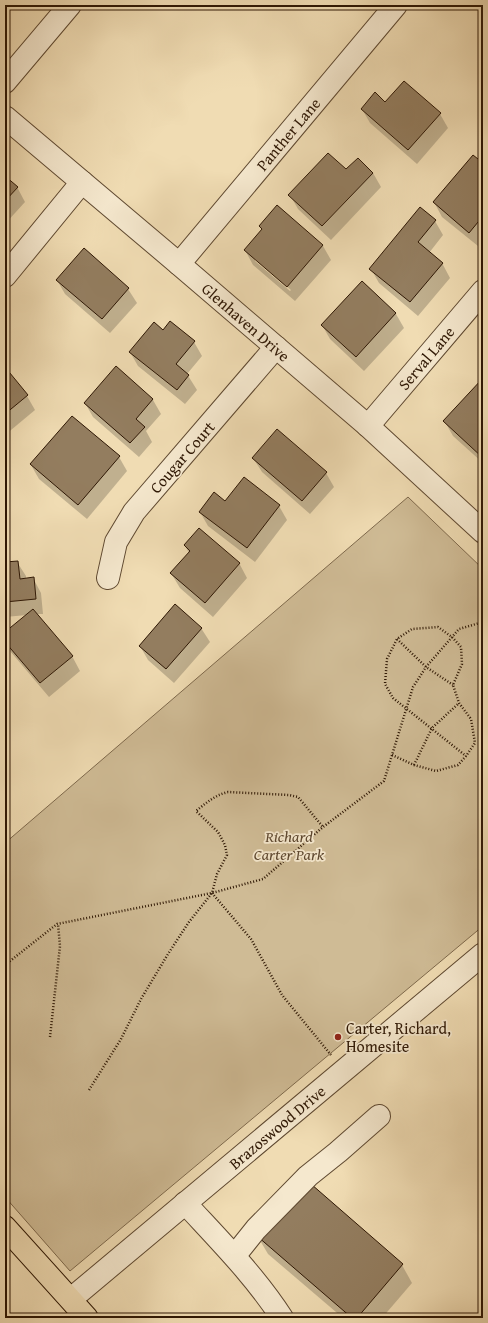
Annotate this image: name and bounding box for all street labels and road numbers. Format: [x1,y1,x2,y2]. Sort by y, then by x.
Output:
street label: Panther Lane [250,92,326,176]
street label: Glenhaven Drive [197,277,295,367]
street label: Serval Lane [392,321,460,395]
street label: Cougar Court [144,415,220,498]
street label: Brazoswood Drive [223,1079,331,1175]

